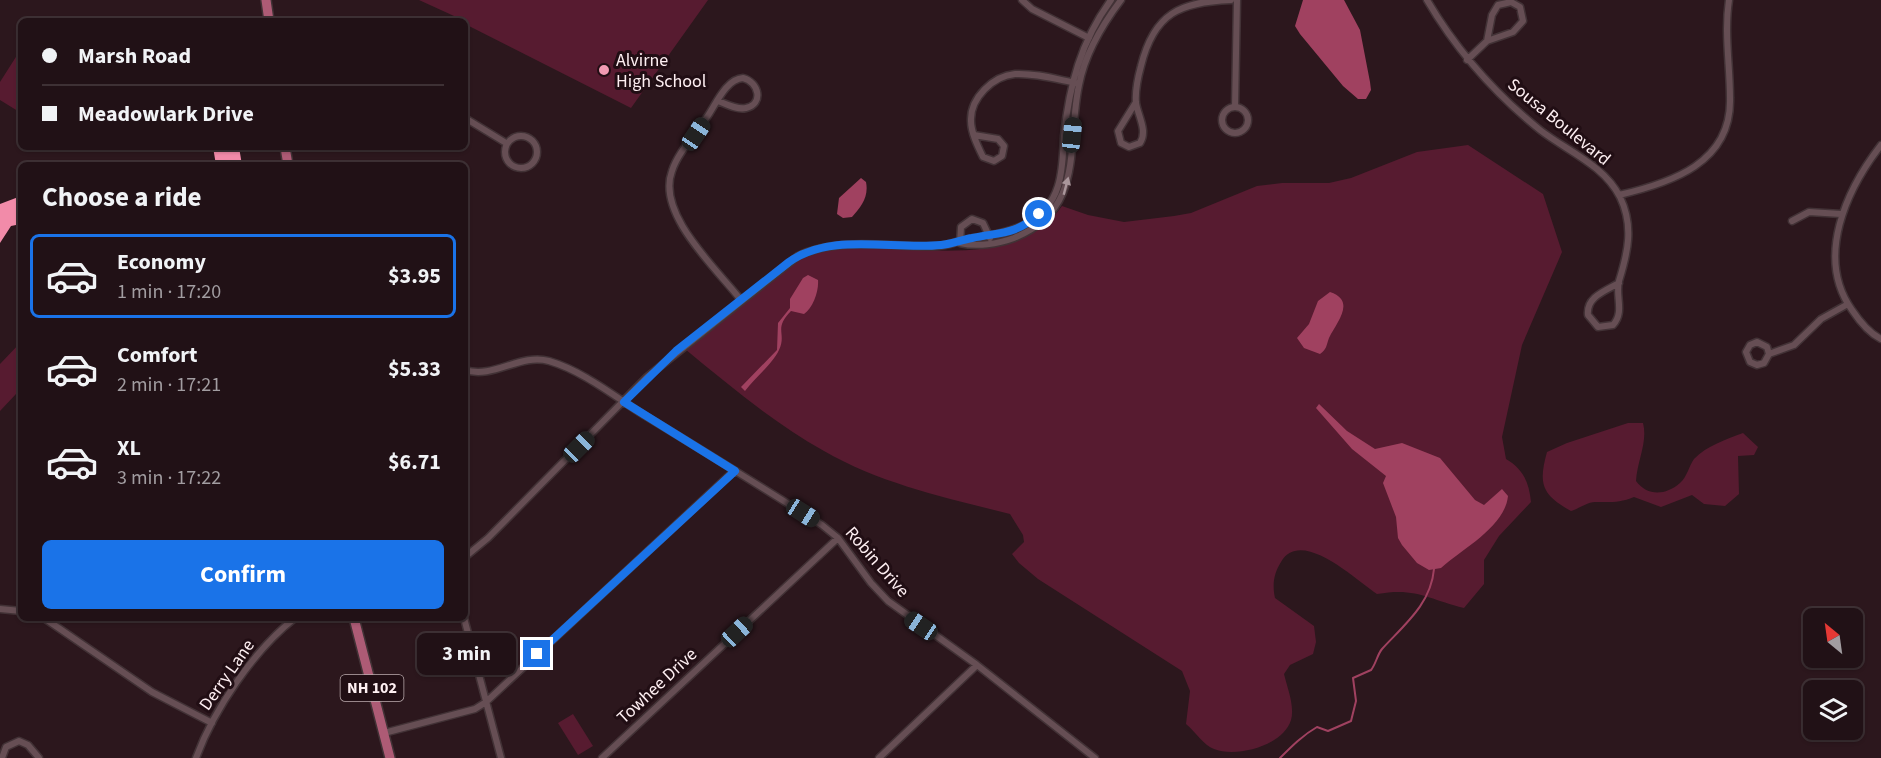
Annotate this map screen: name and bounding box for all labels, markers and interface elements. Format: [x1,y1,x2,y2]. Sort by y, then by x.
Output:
text: Marsh Road [78,40,191,72]
place label: Alvirne High School [616,48,706,94]
marker: Alvirne High School [597,63,611,77]
street label: Sousa Boulevard [1502,73,1616,171]
text: Meadowlark Drive [78,98,254,130]
car [678,114,714,154]
car [1061,116,1083,154]
one-way arrow [1062,176,1071,194]
text: Choose a ride [42,178,202,217]
route start [1025,200,1052,227]
text: Economy [117,246,206,278]
icon: car [45,249,99,303]
text: $3.95 [388,260,441,292]
text: 1 min · 17:20 [117,278,221,306]
text: Comfort [117,339,198,371]
icon: car [45,342,99,396]
text: $5.33 [388,353,441,385]
text: 2 min · 17:21 [117,371,221,399]
car [560,428,598,466]
text: XL [117,432,141,464]
icon: car [45,435,99,489]
text: $6.71 [388,446,441,478]
text: 3 min · 17:22 [117,464,221,492]
car [783,496,823,530]
street label: Robin Drive [839,521,915,603]
button: Confirm [42,540,444,609]
car [901,608,941,644]
north arrow [1803,608,1863,668]
map controls [1803,608,1863,740]
car [718,613,756,651]
callout: 3 min [417,633,516,675]
street label: Derry Lane [193,634,261,716]
text: 3 min [442,640,491,668]
route end [523,640,550,667]
street label: Towhee Drive [611,642,703,730]
road number: NH 102 [340,675,404,701]
button: layers [1803,680,1863,740]

